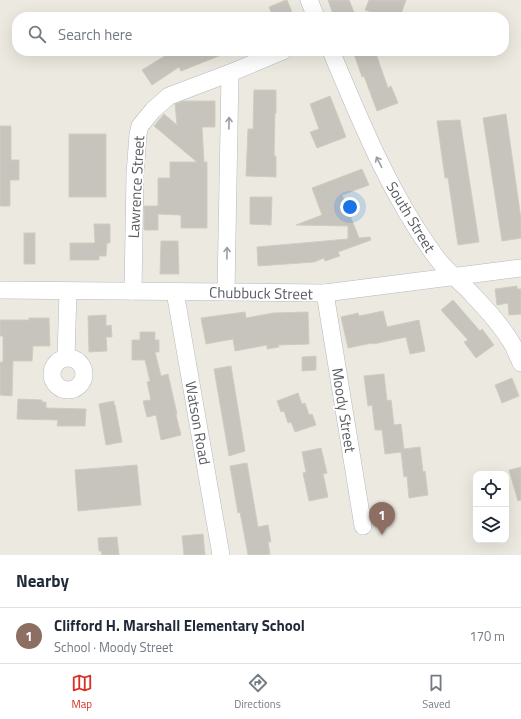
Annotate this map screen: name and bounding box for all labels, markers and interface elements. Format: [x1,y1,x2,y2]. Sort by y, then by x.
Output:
search box [12,12,509,56]
icon: search [26,23,48,45]
text: Search here [58,23,132,46]
one-way arrow [225,117,233,130]
street label: Lawrence Street [122,134,150,239]
one-way arrow [375,156,383,168]
street label: South Street [381,177,442,258]
your location [340,197,360,217]
one-way arrow [223,247,230,260]
street label: Chubbuck Street [209,281,314,305]
street label: Moody Street [326,366,362,455]
street label: Watson Road [179,379,217,467]
map controls [473,471,509,543]
button: locate [473,471,509,507]
pin: 1 [369,502,395,535]
button: layers [473,507,509,543]
text: Nearby [16,568,69,594]
text: Clifford H. Marshall Elementary School [54,614,305,637]
text: 1 [25,626,33,646]
text: 170 m [469,626,505,646]
text: School · Moody Street [54,637,173,657]
tab: Map [71,672,93,712]
tab: Directions [234,672,281,712]
tab: Saved [422,672,450,712]

